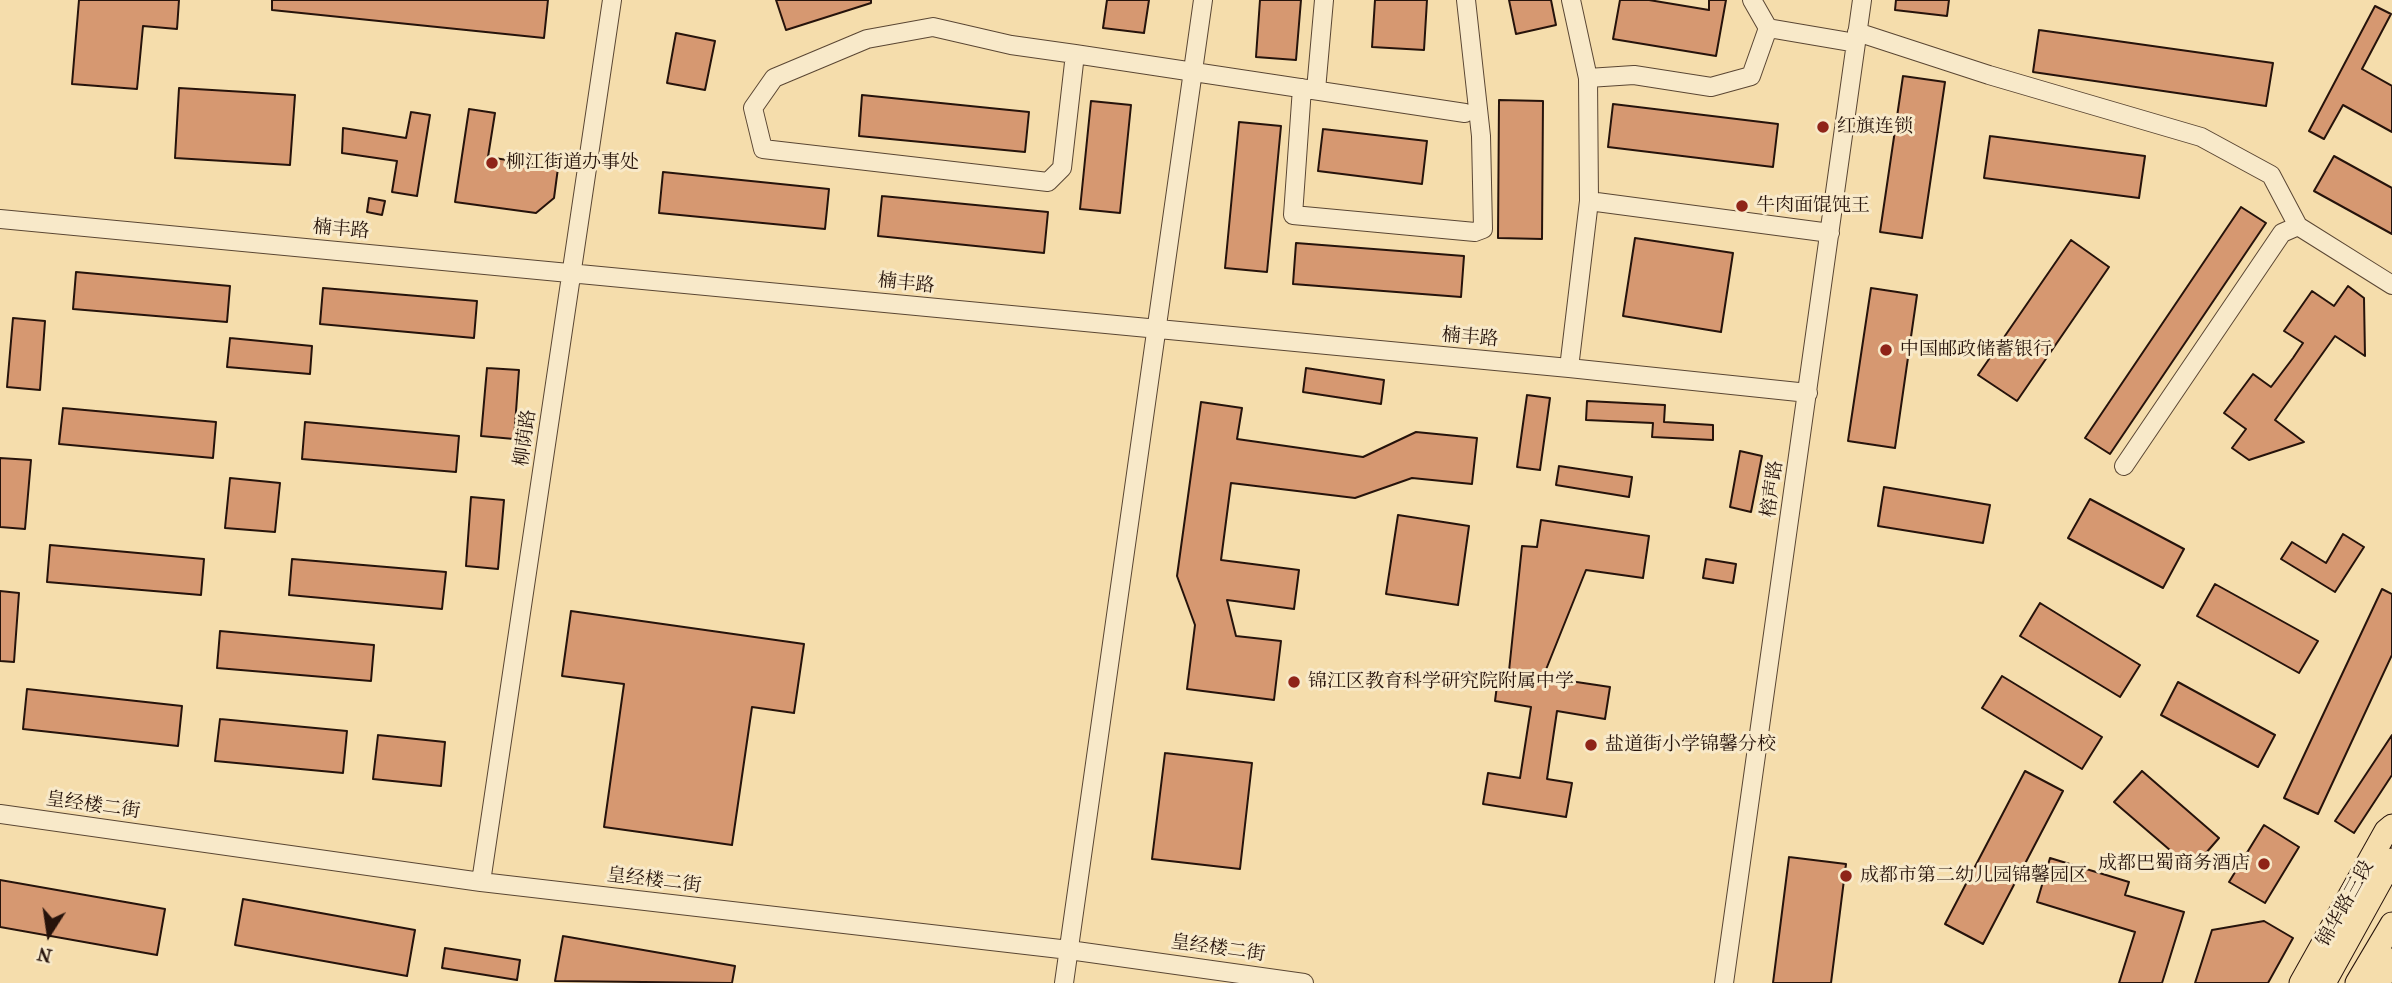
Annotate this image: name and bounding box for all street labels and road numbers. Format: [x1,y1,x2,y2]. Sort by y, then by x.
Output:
street label: 楠丰路 [312,216,370,244]
street label: 楠丰路 [876,270,936,298]
street label: 楠丰路 [1441,324,1499,352]
street label: 柳荫路 [511,408,541,468]
street label: 榕声路 [1758,459,1788,519]
street label: 皇经楼二街 [44,788,142,824]
street label: 锦华路三段 [2313,857,2379,951]
street label: 皇经楼二街 [605,864,703,898]
street label: 皇经楼二街 [1169,931,1267,967]

